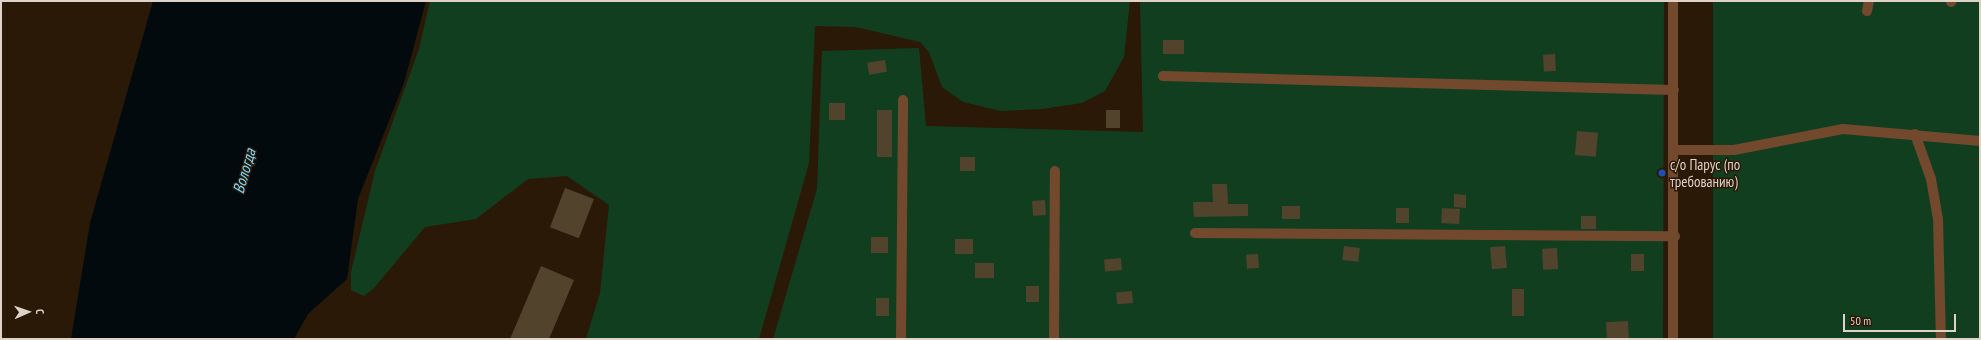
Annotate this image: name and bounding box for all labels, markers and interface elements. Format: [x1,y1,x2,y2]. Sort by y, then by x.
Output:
water label: Вологда [228,146,260,196]
place label: с/о Парус (по требованию) [1670,155,1740,190]
marker: с/о Парус (по требованию) [1657,168,1667,178]
north arrow [8,292,48,332]
scale bar [1845,306,1958,332]
text: С [33,309,47,314]
text: 50 m [1850,313,1871,328]

